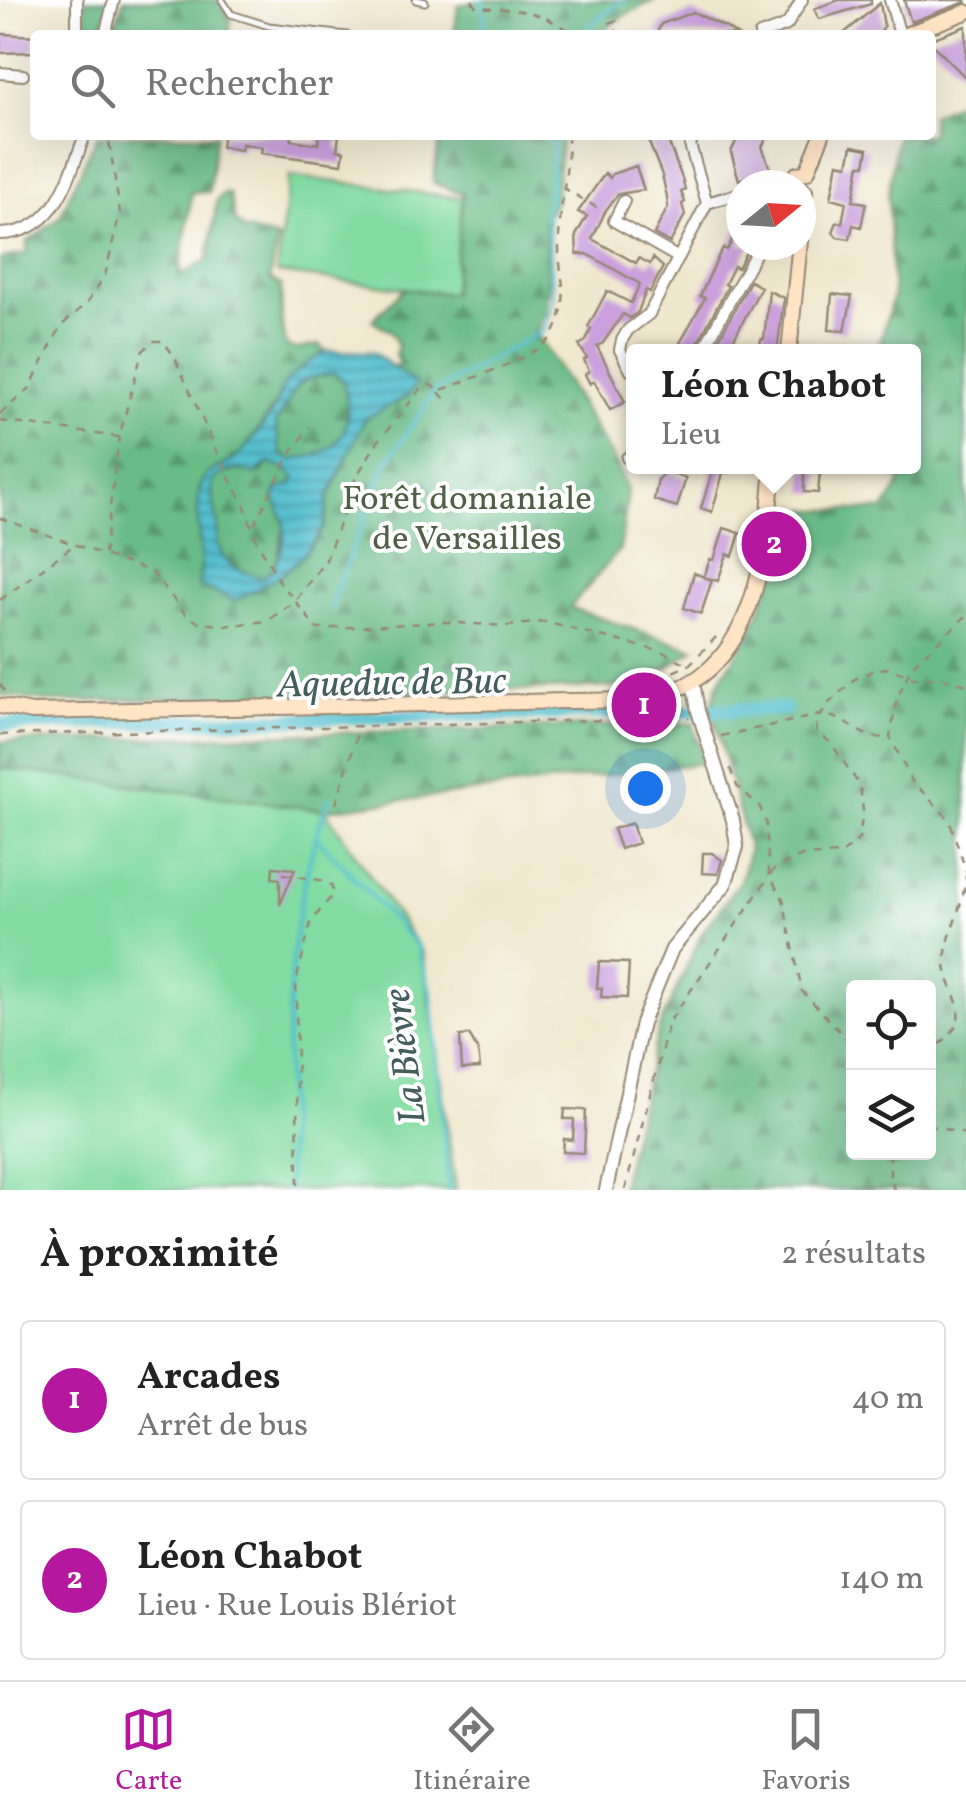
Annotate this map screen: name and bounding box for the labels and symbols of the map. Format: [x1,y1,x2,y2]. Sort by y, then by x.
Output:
north arrow [726,170,816,260]
park label: Forêt domaniale de Versailles [342,476,592,564]
pin: 2 [742,506,806,582]
water label: Aqueduc de Buc [275,656,507,714]
pin: 1 [612,668,676,742]
your location [620,763,671,814]
water label: La Bièvre [372,985,442,1127]

